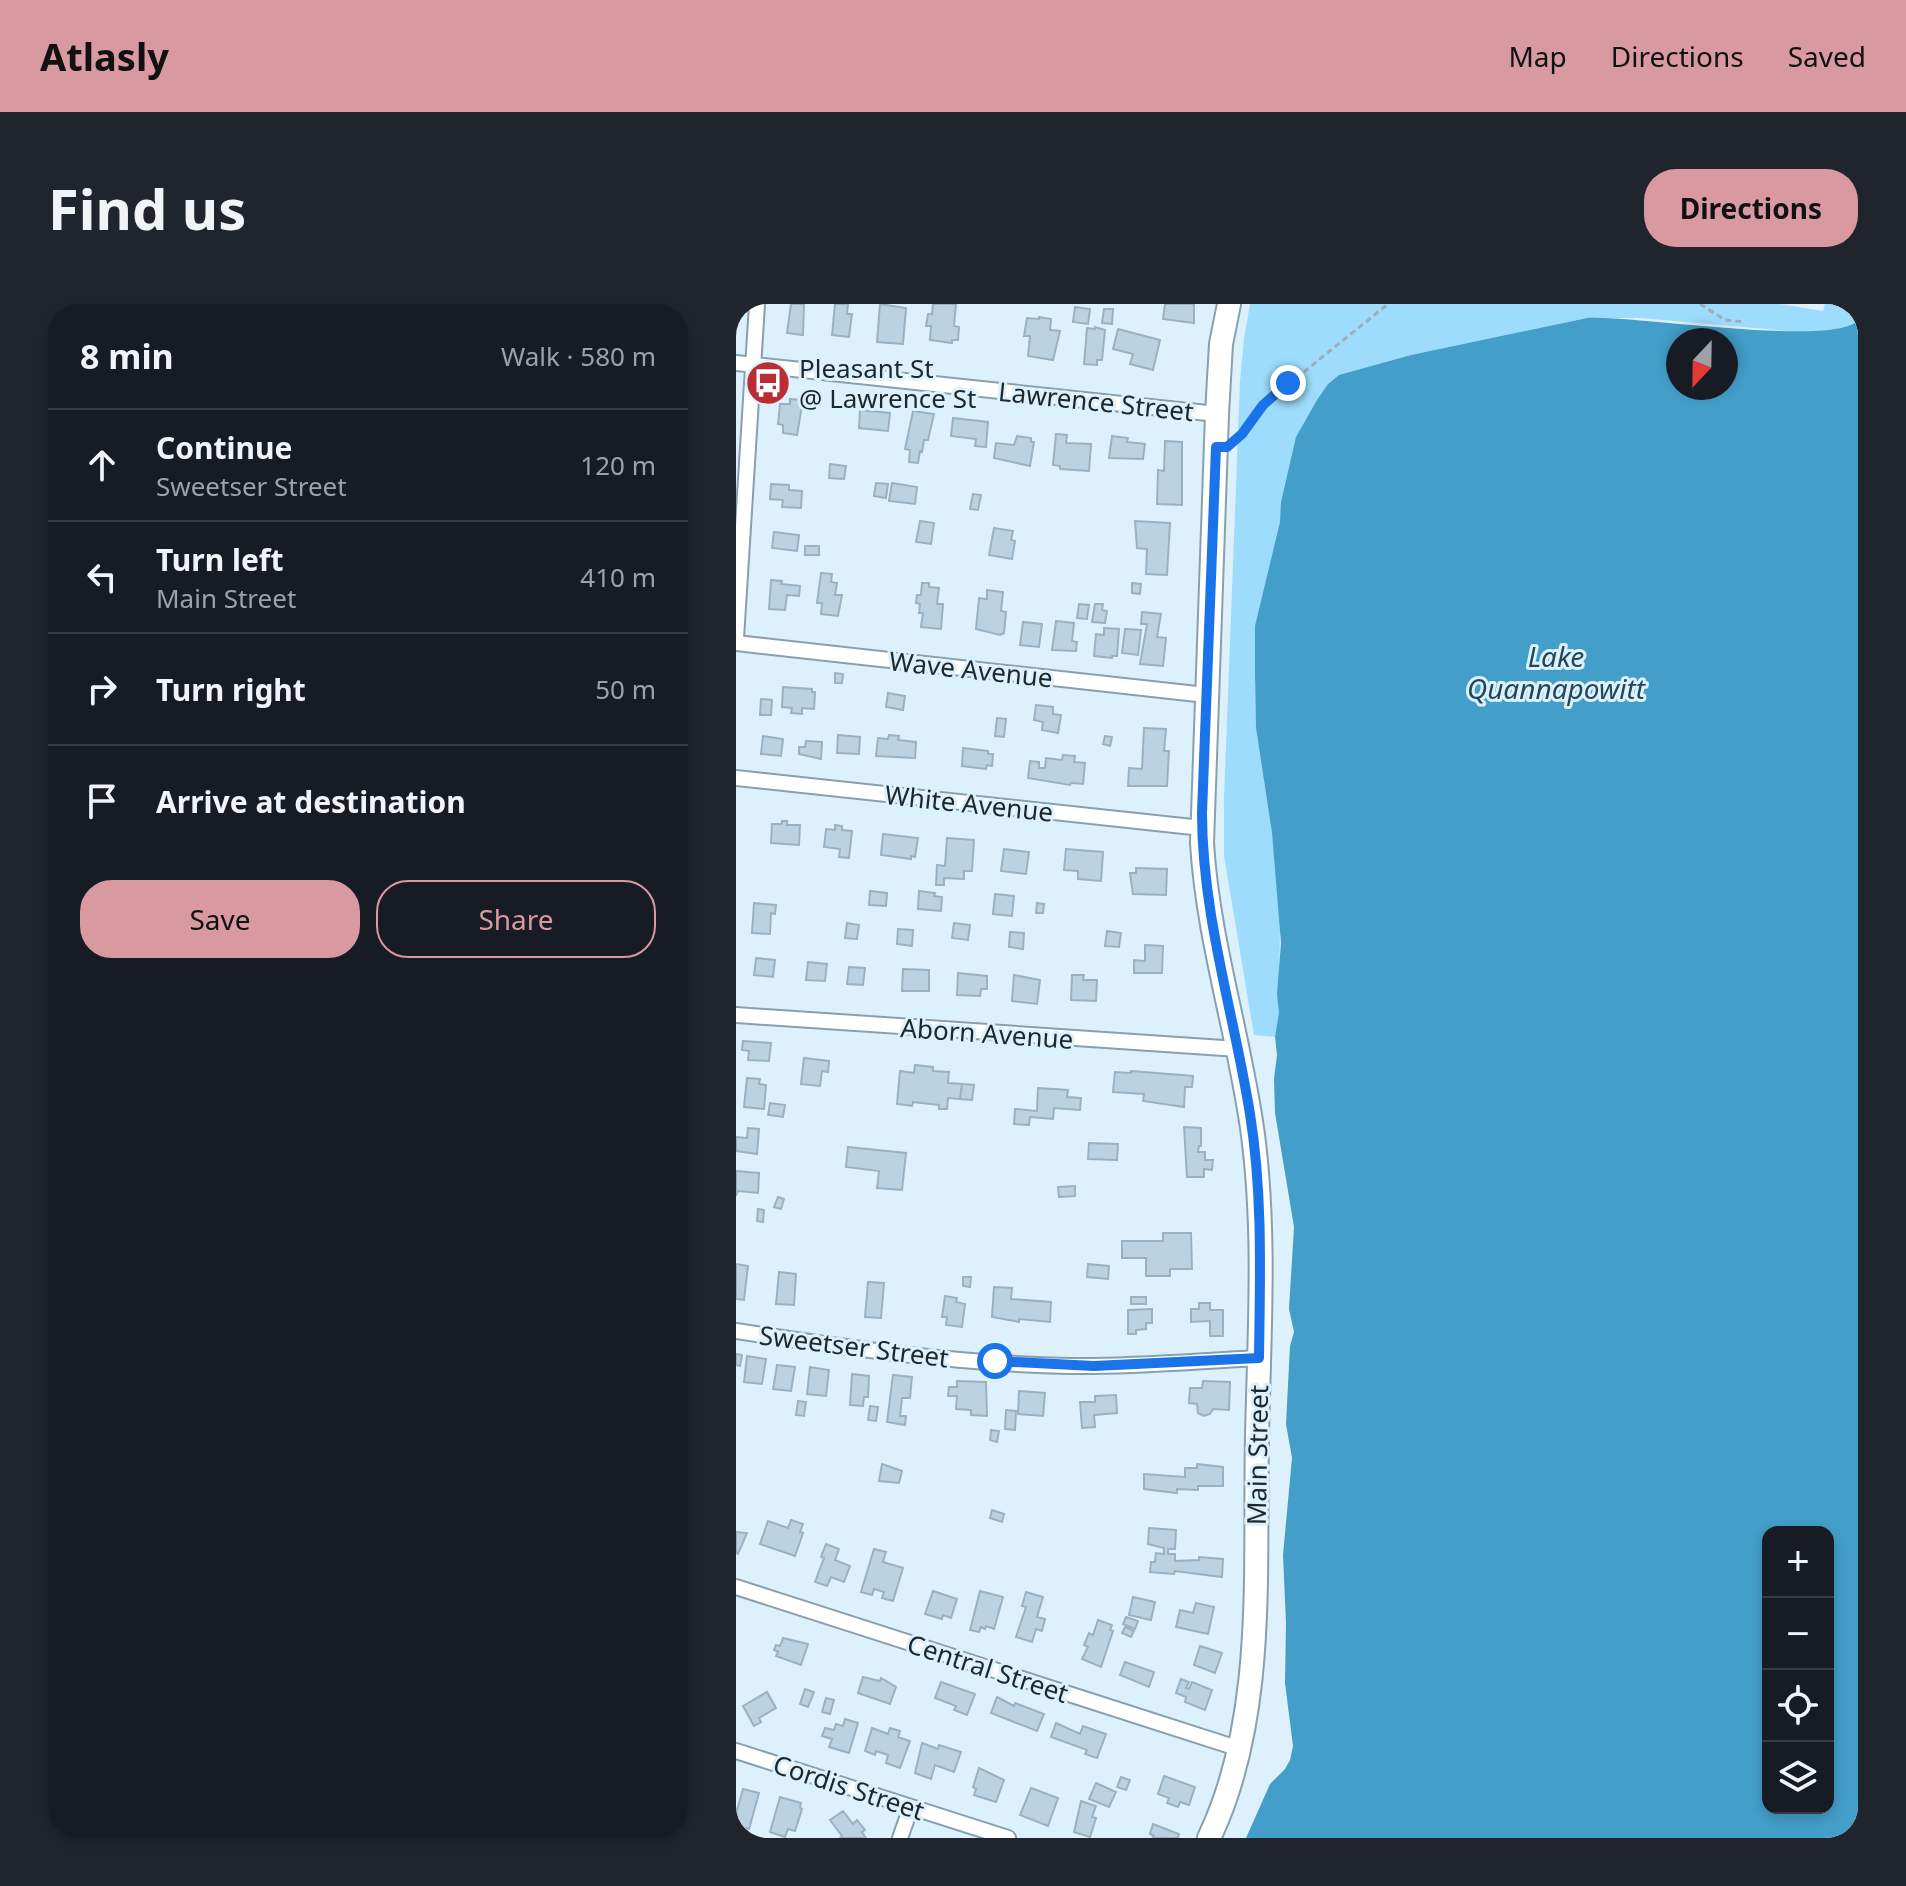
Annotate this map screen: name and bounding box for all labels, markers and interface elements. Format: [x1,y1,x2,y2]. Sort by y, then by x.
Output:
text: Atlasly [40,30,169,82]
text: Map [1508,37,1567,75]
text: Directions [1611,37,1744,75]
text: Saved [1788,37,1866,75]
button: Directions [1644,169,1858,247]
text: Find us [48,170,246,246]
north arrow [1666,328,1738,400]
text: 8 min [80,333,174,379]
text: Walk · 580 m [501,338,656,374]
place label: Pleasant St @ Lawrence St [799,350,976,416]
bus stop icon: Pleasant St @ Lawrence St [744,359,792,407]
route end [1270,365,1306,401]
street label: Lawrence Street [997,373,1195,429]
text: Continue [156,427,292,468]
icon: ahead [80,443,124,487]
text: 120 m [580,447,656,483]
text: Sweetser Street [156,468,347,504]
text: Turn left [156,539,284,580]
icon: left [80,555,124,599]
text: 410 m [580,559,656,595]
text: Main Street [156,580,296,616]
water label: Lake Quannapowitt [1467,637,1647,707]
street label: Wave Avenue [887,643,1055,695]
icon: right [80,667,124,711]
text: Turn right [156,669,306,710]
text: 50 m [595,671,656,707]
street label: White Avenue [883,776,1055,830]
icon: arrive [80,779,124,823]
text: Arrive at destination [156,781,466,822]
button: Save [80,880,360,958]
button: Share [376,880,656,958]
street label: Aborn Avenue [899,1009,1075,1057]
street label: Sweetser Street [757,1317,951,1375]
route start [977,1343,1013,1379]
street label: Main Street [1238,1385,1276,1525]
map controls [1762,1526,1834,1814]
button: + [1762,1526,1834,1598]
button: − [1762,1598,1834,1670]
street label: Central Street [903,1625,1073,1711]
button: locate [1762,1670,1834,1742]
button: layers [1762,1742,1834,1814]
street label: Cordis Street [769,1746,929,1828]

